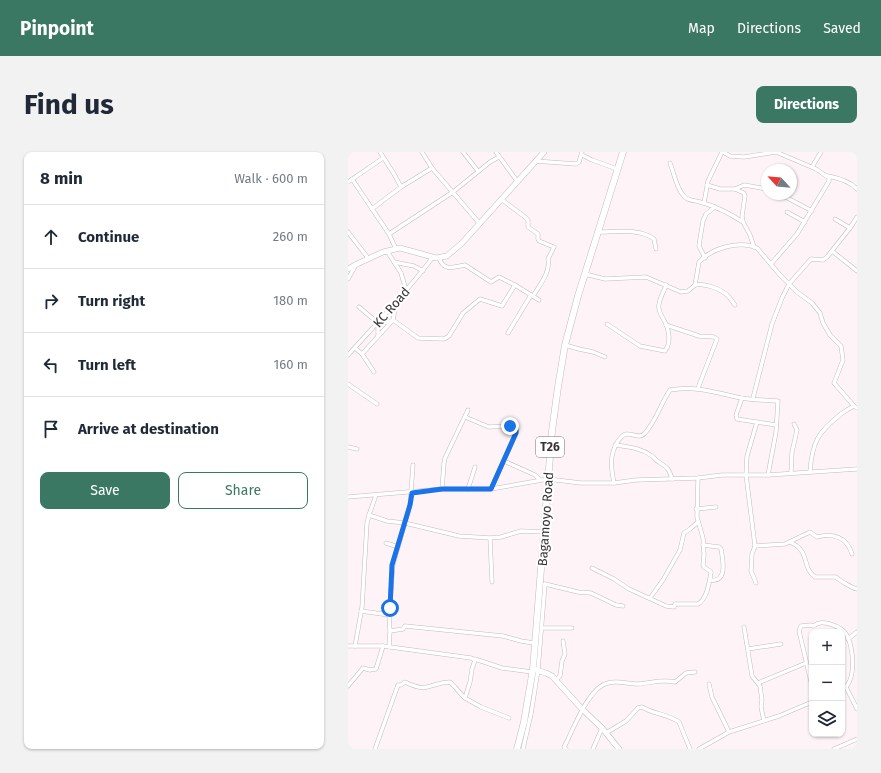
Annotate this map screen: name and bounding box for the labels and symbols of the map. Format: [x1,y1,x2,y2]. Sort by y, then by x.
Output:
north arrow [761,164,797,200]
street label: KC Road [370,284,413,330]
route end [501,417,519,435]
road number: T26 [536,437,564,457]
street label: Bagamoyo Road [535,471,556,567]
route start [381,599,399,617]

